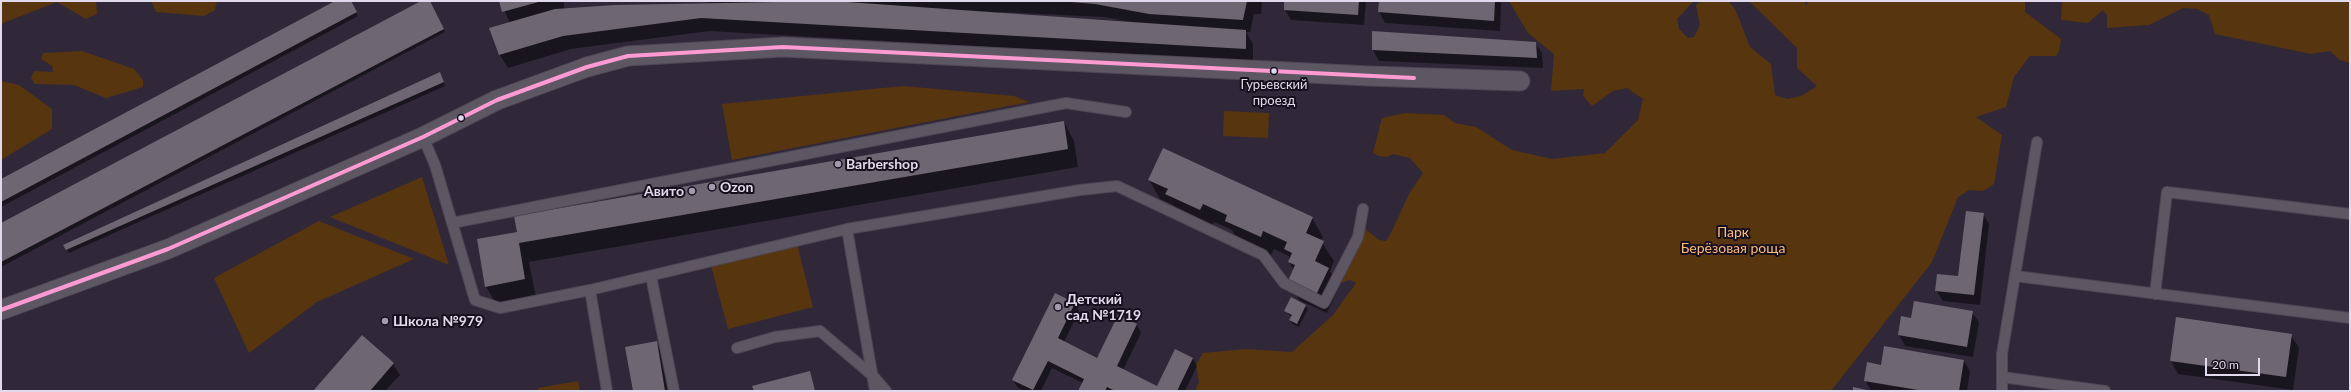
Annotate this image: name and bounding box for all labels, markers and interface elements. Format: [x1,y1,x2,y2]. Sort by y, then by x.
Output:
marker: Гурьевский проезд [1269,66,1279,76]
place label: Гурьевский проезд [1240,77,1308,108]
unlabelled marker [456,113,466,123]
place label: Barbershop [846,156,918,172]
marker: Barbershop [833,159,843,169]
place label: Ozon [720,179,753,195]
marker: Ozon [707,182,717,192]
place label: Авито [644,183,684,199]
marker: Авито [687,186,697,196]
park label: Парк Берёзовая роща [1681,224,1785,256]
place label: Детский сад №1719 [1066,291,1141,324]
marker: Детский сад №1719 [1053,302,1063,312]
place label: Школа №979 [393,313,483,329]
marker: Школа №979 [380,316,390,326]
scale bar [2207,350,2262,376]
text: 20 m [2212,357,2239,372]

